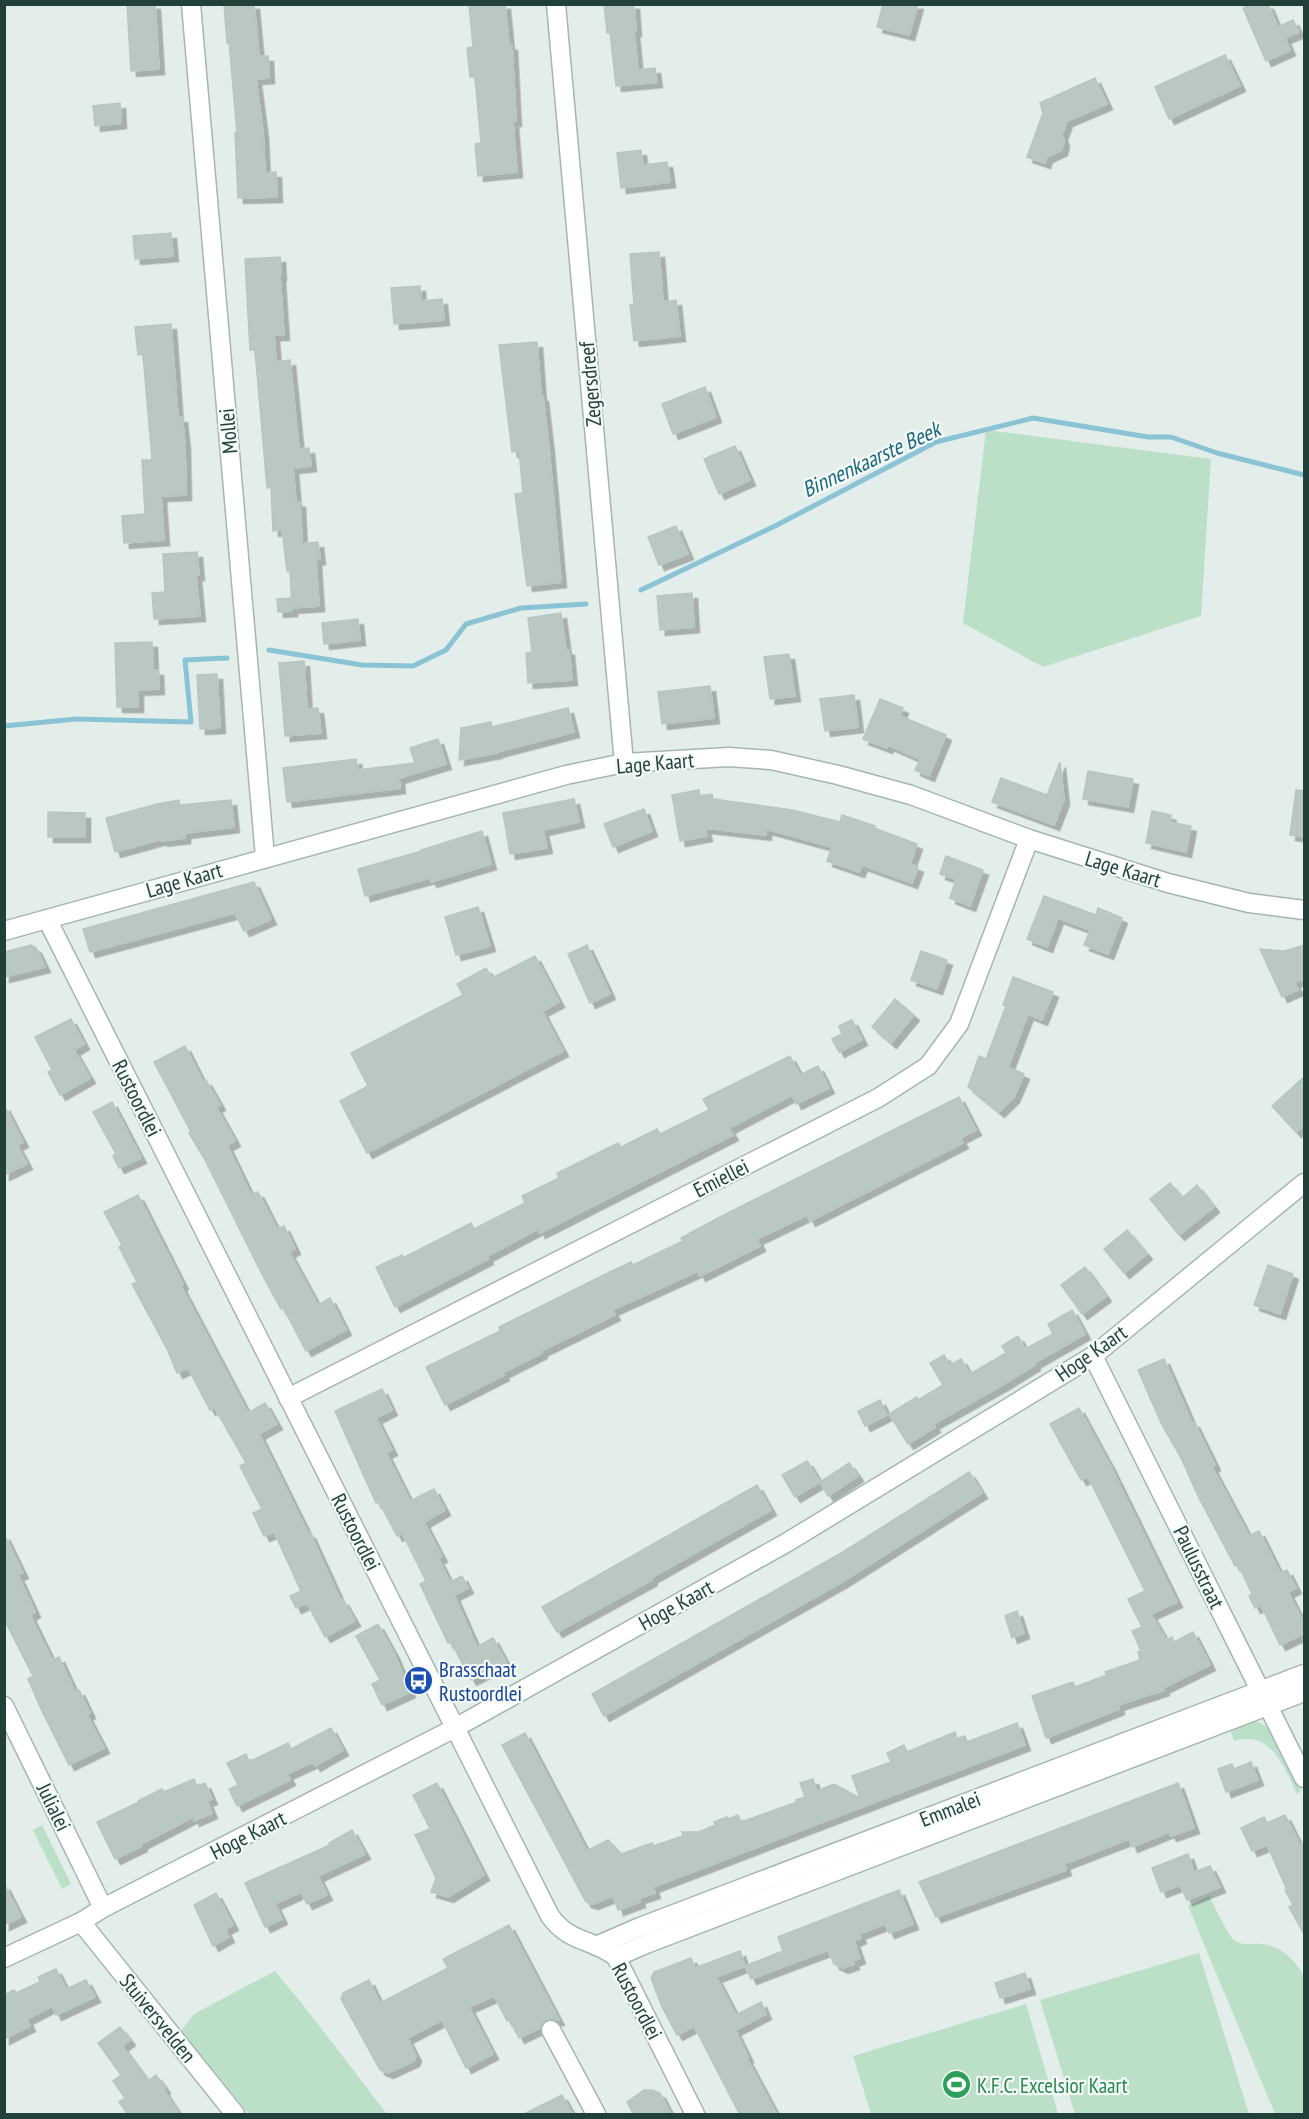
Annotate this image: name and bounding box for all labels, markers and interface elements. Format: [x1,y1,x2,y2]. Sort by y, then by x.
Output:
street label: Zegersdreef [573,340,607,427]
street label: Mollei [213,407,243,455]
water label: Binnenkaarste Beek [797,414,947,503]
street label: Lage Kaart [615,746,695,780]
street label: Lage Kaart [1082,845,1164,893]
street label: Lage Kaart [143,856,225,904]
street label: Rustoordlei [106,1055,168,1141]
street label: Emiellei [689,1153,753,1203]
street label: Hoge Kaart [1050,1319,1132,1387]
street label: Rustoordlei [325,1489,387,1575]
street label: Paulusstraat [1167,1521,1231,1613]
street label: Hoge Kaart [634,1573,718,1637]
place label: Brasschaat Rustoordlei [439,1656,522,1707]
bus stop icon: Brasschaat Rustoordlei [402,1665,434,1697]
street label: Julialei [30,1778,77,1835]
street label: Emmalei [916,1785,984,1833]
street label: Hoge Kaart [206,1804,291,1865]
street label: Rustoordlei [606,1958,668,2044]
street label: Stuiversvelden [114,1968,202,2068]
sports icon: K.F.C. Excelsior Kaart [940,2069,972,2101]
place label: K.F.C. Excelsior Kaart [977,2072,1128,2099]

